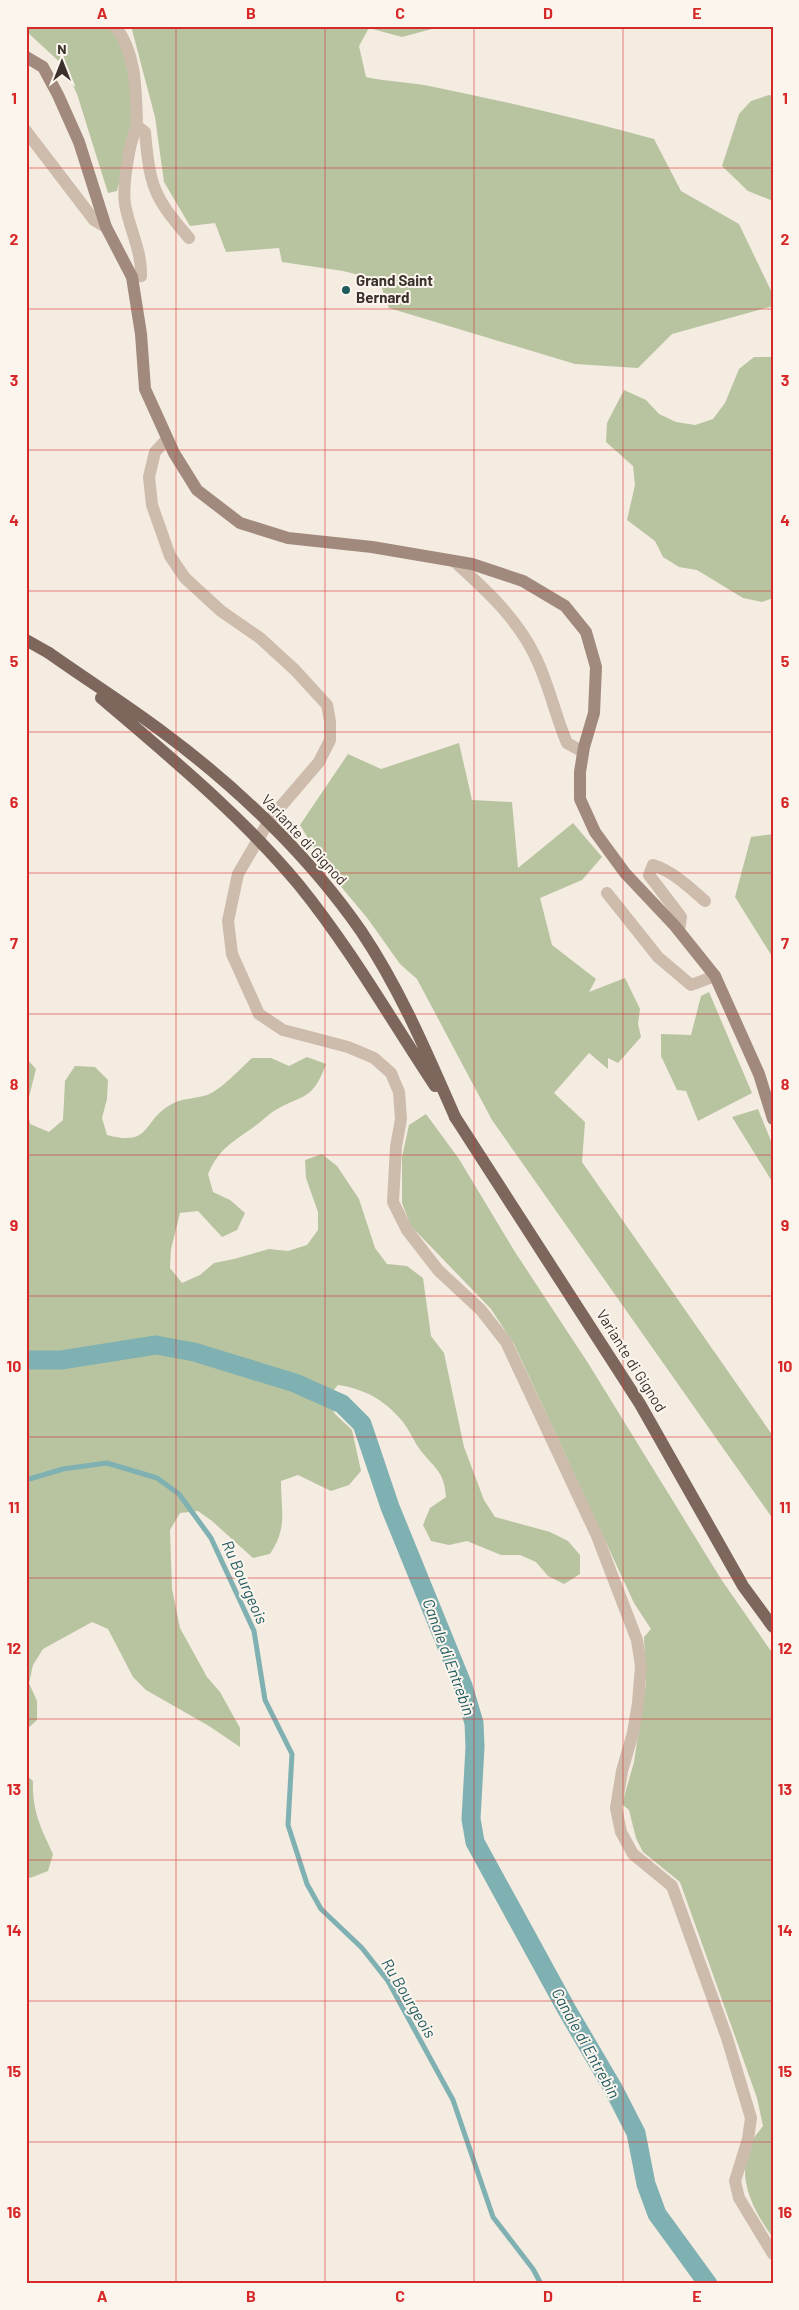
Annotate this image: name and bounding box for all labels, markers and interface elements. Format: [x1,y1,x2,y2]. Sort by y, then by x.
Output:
text: A [97,3,108,22]
text: B [246,3,256,22]
text: C [395,3,405,22]
text: D [543,3,553,22]
text: E [692,3,702,22]
north arrow [38,38,88,88]
text: N [57,40,67,57]
text: 1 [11,88,17,107]
text: 1 [782,88,788,107]
text: 2 [10,229,19,248]
text: 2 [781,229,790,248]
place label: Grand Saint Bernard [356,271,433,306]
marker: Grand Saint Bernard [340,284,352,296]
text: 3 [10,370,18,389]
text: 3 [781,370,789,389]
text: 4 [9,510,19,529]
text: 4 [780,510,790,529]
text: 5 [10,651,19,670]
text: 5 [781,651,790,670]
street label: Variante di Gignod [258,790,351,888]
text: 6 [10,792,19,811]
text: 6 [781,792,790,811]
text: 7 [10,933,18,952]
text: 7 [781,933,789,952]
text: 8 [10,1074,19,1093]
text: 8 [781,1074,790,1093]
text: 9 [10,1215,18,1234]
text: 9 [781,1215,789,1234]
street label: Variante di Gignod [593,1306,671,1415]
text: 10 [7,1356,21,1375]
text: 10 [778,1356,792,1375]
text: 11 [8,1497,20,1516]
text: 11 [779,1497,791,1516]
water label: Ru Bourgeois [219,1537,273,1627]
water label: Canale di Entrebin [419,1596,479,1718]
text: 12 [7,1638,21,1657]
text: 12 [778,1638,792,1657]
text: 13 [7,1779,21,1798]
text: 13 [778,1779,792,1798]
text: 14 [6,1920,22,1939]
text: 14 [777,1920,793,1939]
water label: Ru Bourgeois [378,1955,441,2041]
water label: Canale di Entrebin [548,1984,625,2101]
text: 15 [7,2061,22,2080]
text: 15 [778,2061,793,2080]
text: 16 [7,2202,22,2221]
text: 16 [778,2202,793,2221]
text: A [97,2286,108,2305]
text: B [246,2286,256,2305]
text: C [395,2286,405,2305]
text: D [543,2286,553,2305]
text: E [692,2286,702,2305]

